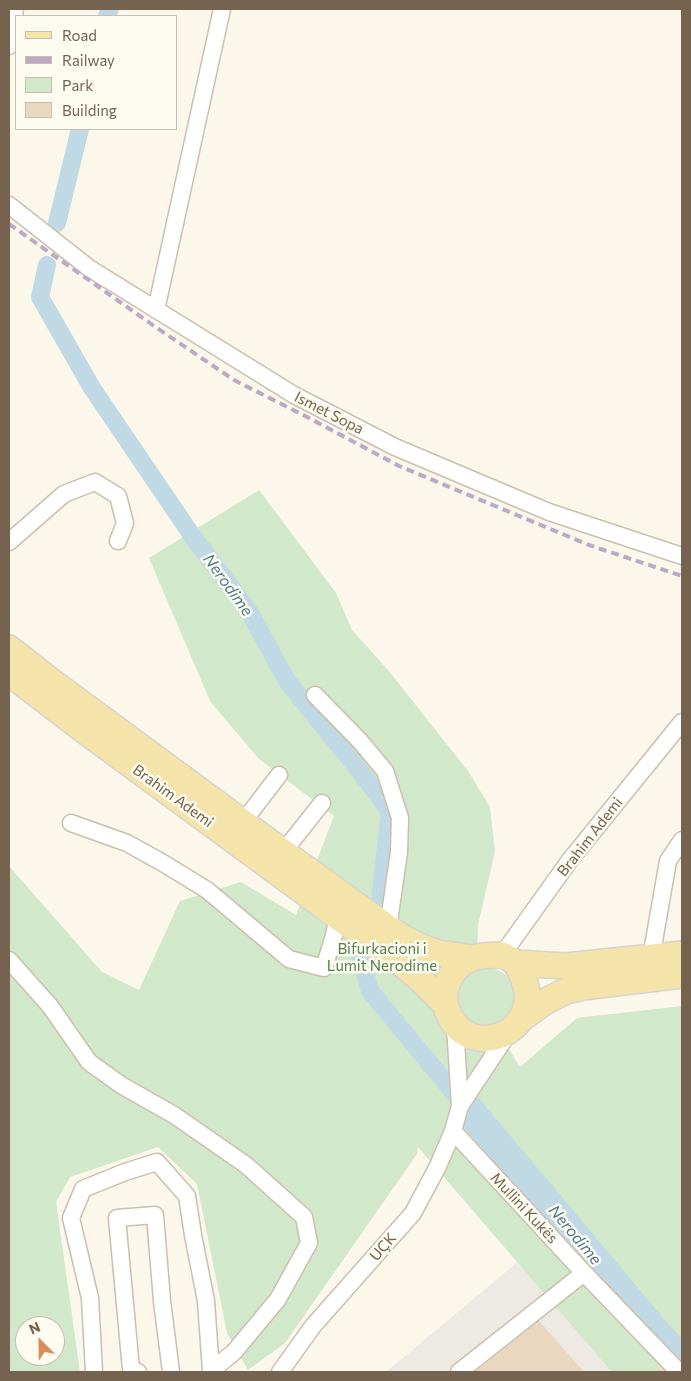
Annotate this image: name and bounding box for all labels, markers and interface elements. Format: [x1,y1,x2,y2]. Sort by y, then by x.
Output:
legend [15,15,178,130]
text: Road [62,26,97,44]
text: Railway [62,51,115,69]
text: Park [62,76,93,94]
text: Building [62,101,117,119]
street label: Ismet Sopa [291,388,367,438]
water label: Nerodime [199,550,257,620]
street label: Brahim Ademi [129,761,217,831]
street label: Brahim Ademi [554,794,626,880]
park label: Bifurkacioni i Lumit Nerodime [327,940,437,975]
street label: Mullini Kukës [487,1169,561,1247]
water label: Nerodime [545,1201,605,1269]
street label: UÇK [366,1229,400,1265]
north arrow [15,1316,65,1366]
text: N [26,1318,42,1338]

